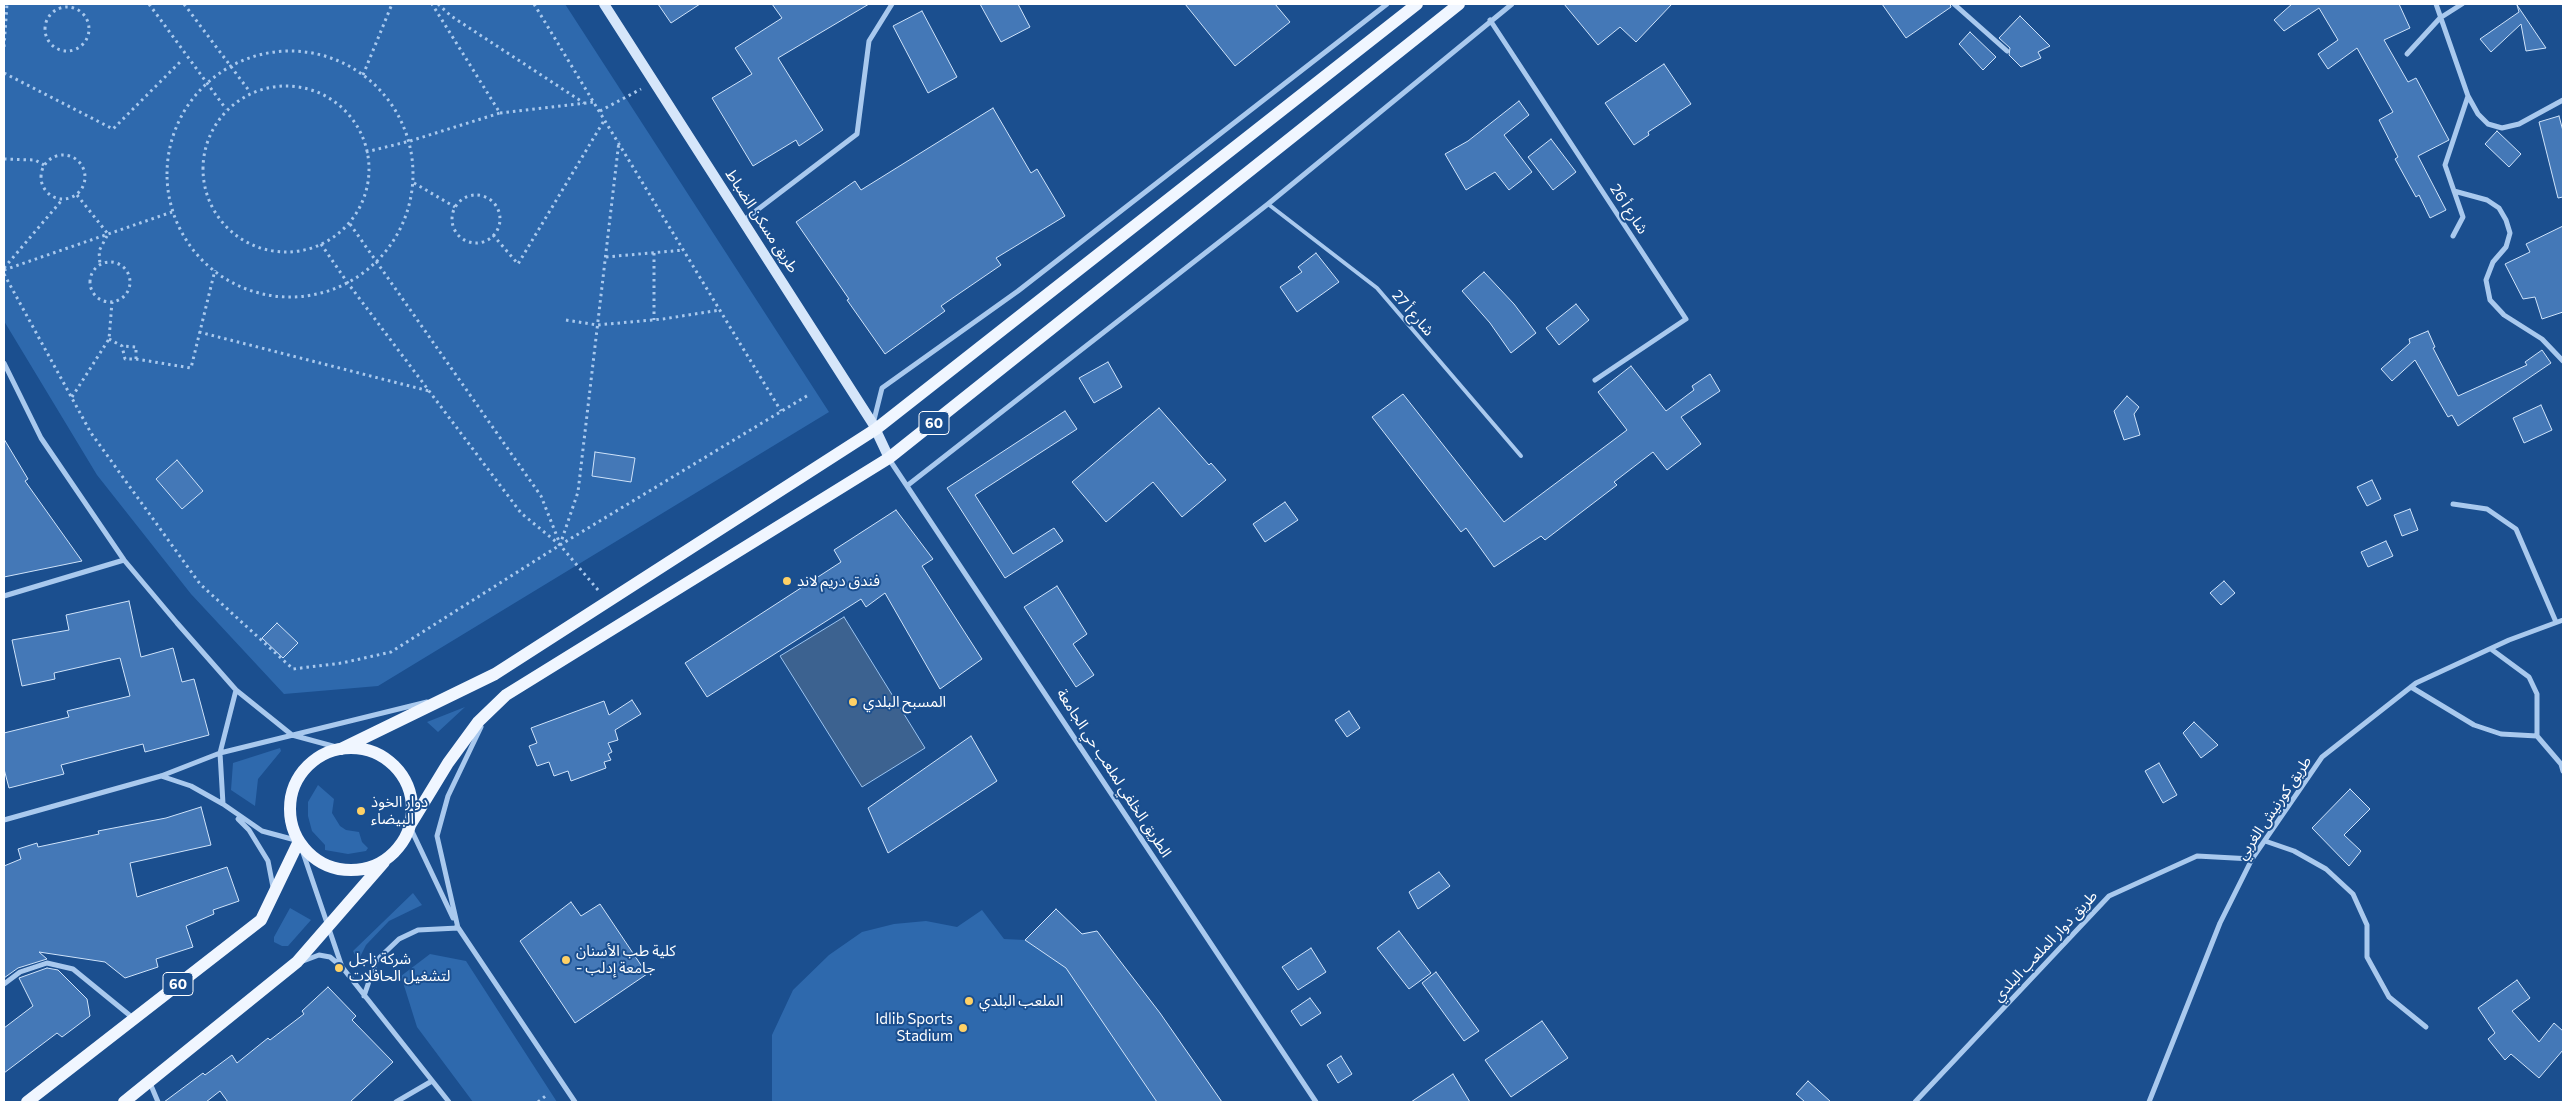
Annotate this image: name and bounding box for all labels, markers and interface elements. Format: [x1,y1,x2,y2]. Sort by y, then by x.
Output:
street label: طريق مسكن الضباط [722,166,802,276]
street label: شارع أ 26 [1606,181,1652,237]
street label: شارع أ 27 [1388,286,1438,340]
road number: 60 [919,412,949,434]
place label: فندق دريم لاند [797,572,880,590]
marker: فندق دريم لاند [781,575,793,587]
street label: الطريق الخلفي لملعب حي الجامعة [1053,685,1175,861]
place label: المسبح البلدي [863,693,946,711]
marker: المسبح البلدي [847,696,859,708]
street label: طريق كورنيش الغربي [2233,753,2315,863]
place label: دوار الخوذ البيضاء [371,793,428,828]
marker: دوار الخوذ البيضاء [355,805,367,817]
street label: طريق دوار الملعب البلدي [1989,887,2101,1005]
place label: كلية طب الأسنان - جامعة إدلب [576,942,676,977]
place label: شركة زاجل لتشغيل الحافلات [349,950,450,985]
marker: كلية طب الأسنان - جامعة إدلب [560,954,572,966]
marker: شركة زاجل لتشغيل الحافلات [333,962,345,974]
road number: 60 [163,972,193,996]
place label: الملعب البلدي [979,992,1063,1010]
marker: الملعب البلدي [963,995,975,1007]
place label: Idlib Sports Stadium [875,1010,953,1045]
marker: Idlib Sports Stadium [957,1022,969,1034]

